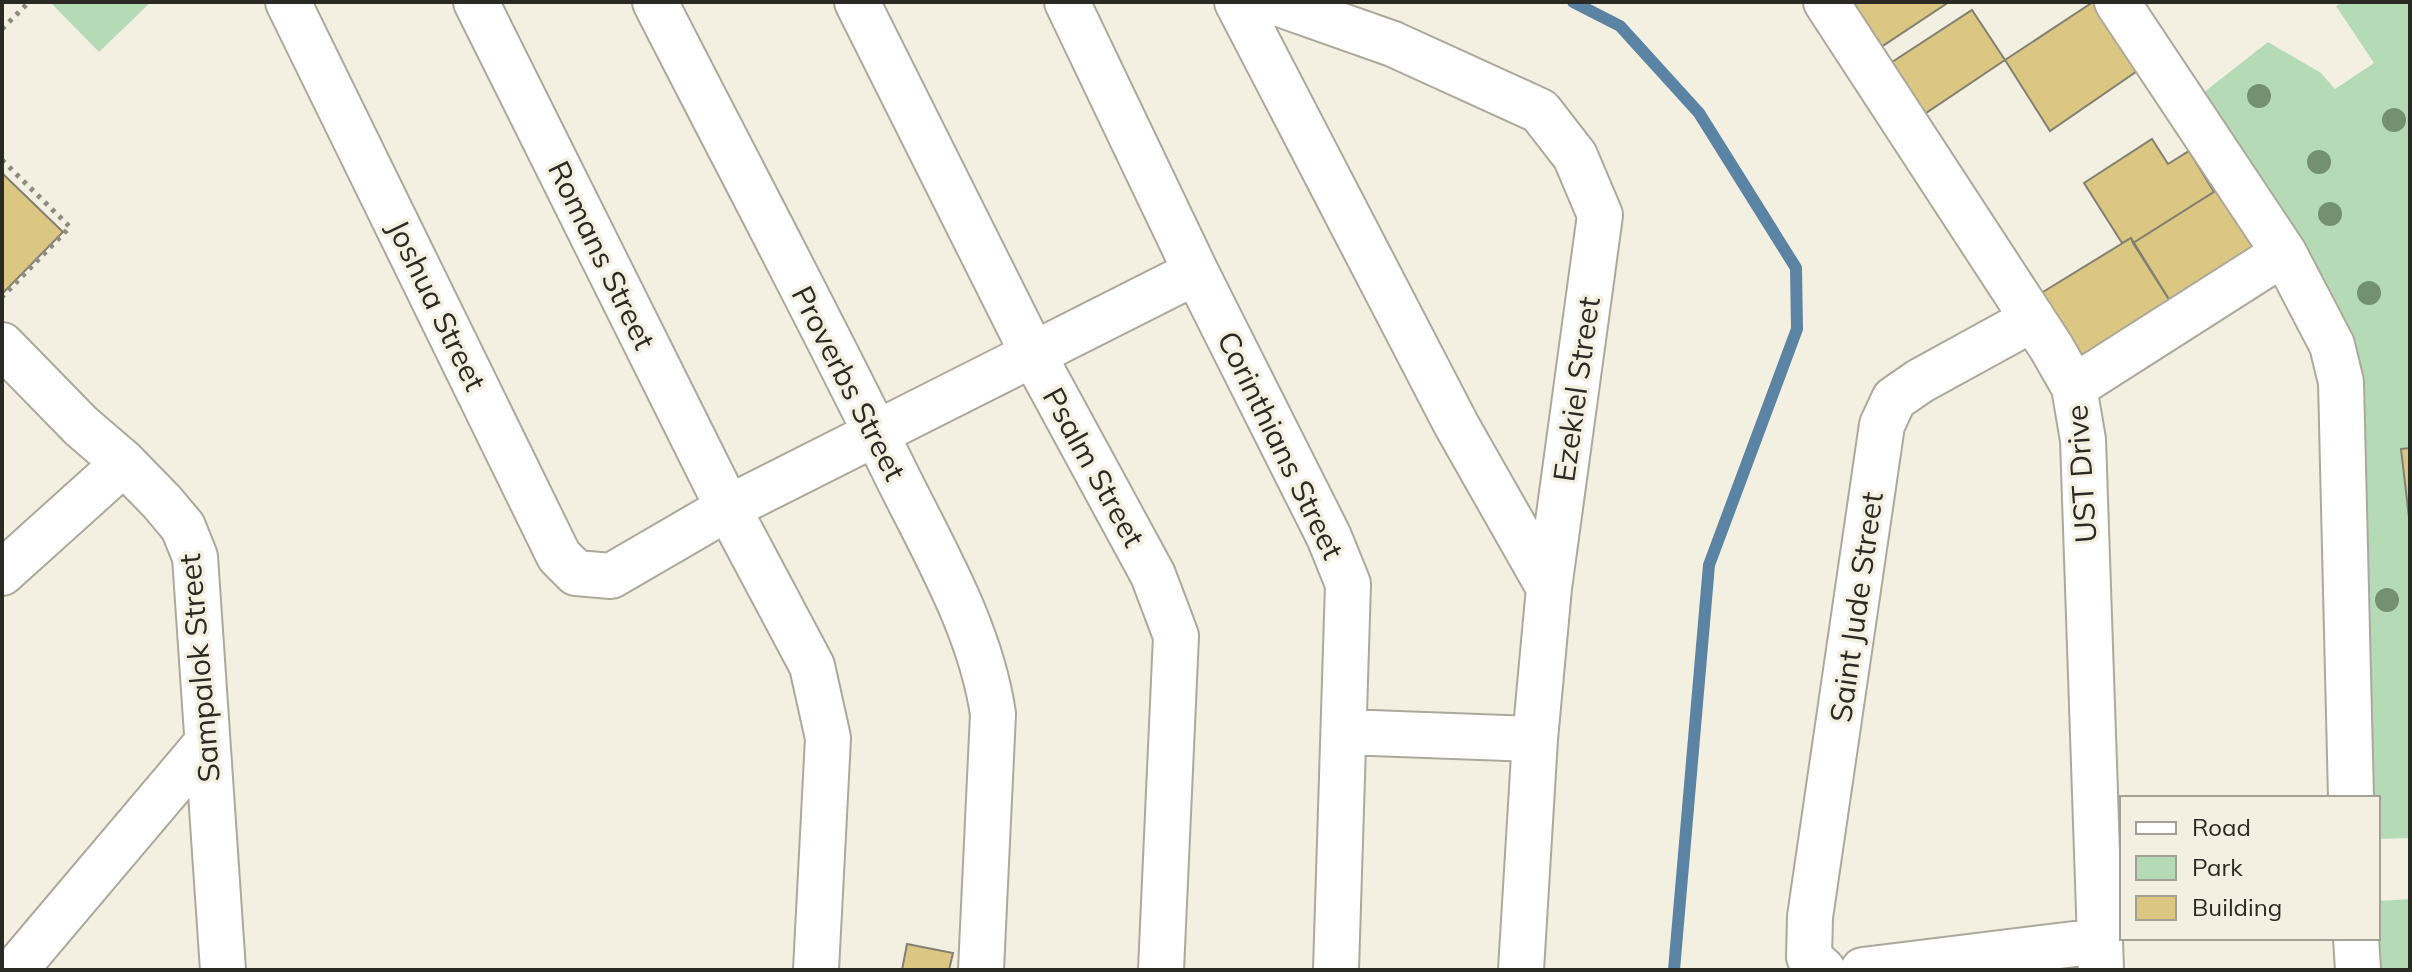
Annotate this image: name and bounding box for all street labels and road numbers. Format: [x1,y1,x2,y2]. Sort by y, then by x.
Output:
street label: Romans Street [540,154,664,356]
street label: Joshua Street [379,213,495,397]
street label: Proverbs Street [784,279,914,487]
street label: Ezekiel Street [1544,294,1608,484]
street label: Corinthians Street [1209,325,1353,565]
street label: Psalm Street [1035,381,1153,553]
street label: UST Drive [2057,404,2105,544]
street label: Saint Jude Street [1821,489,1891,725]
street label: Sampalok Street [170,552,228,784]

